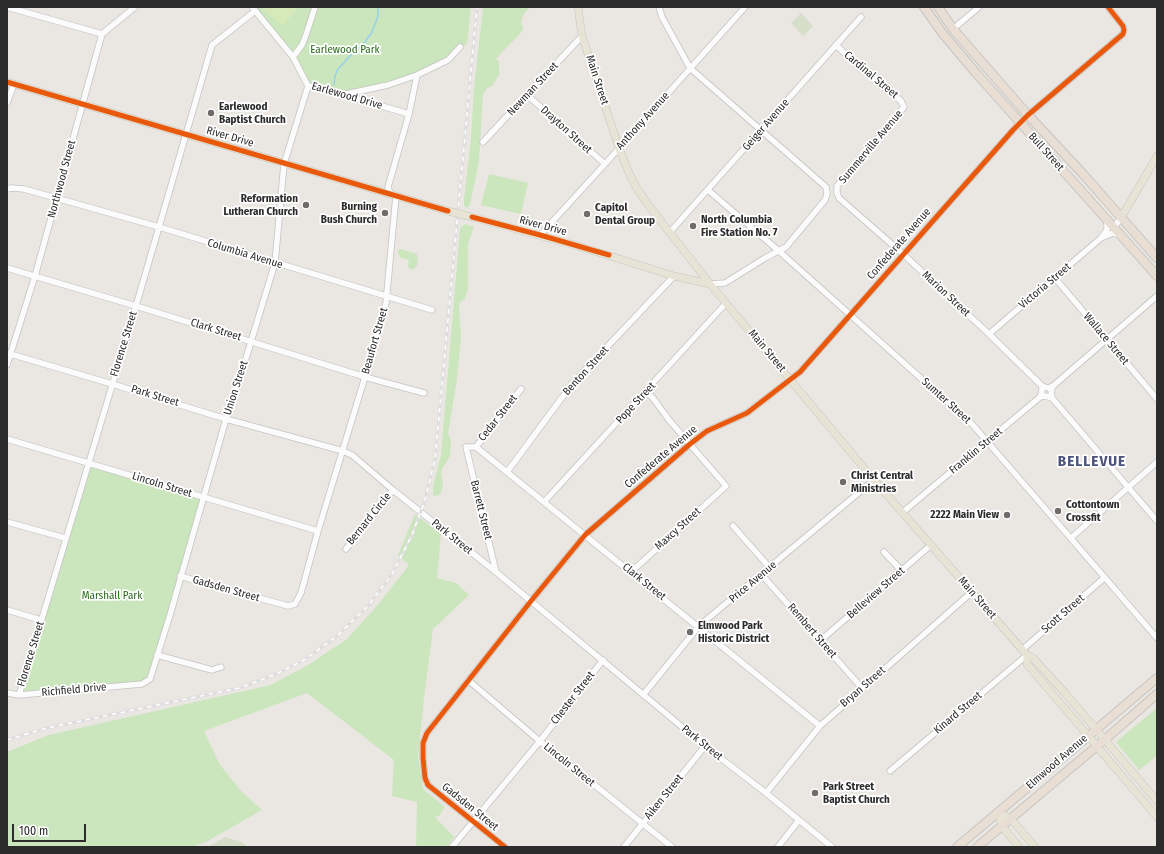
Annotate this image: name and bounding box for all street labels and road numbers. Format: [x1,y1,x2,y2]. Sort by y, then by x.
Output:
street label: Cardinal Street [841,49,901,101]
street label: Main Street [583,54,611,106]
street label: Newman Street [505,59,561,119]
street label: Earlewood Drive [310,80,384,112]
street label: Anthony Avenue [614,89,672,153]
street label: Geiger Avenue [740,96,792,154]
street label: Drayton Street [538,103,594,157]
street label: Summerville Avenue [836,108,906,186]
street label: River Drive [205,124,255,150]
street label: Bull Street [1025,130,1067,174]
street label: Northwood Street [45,139,79,219]
street label: Confederate Avenue [864,206,934,282]
street label: River Drive [518,213,568,239]
street label: Columbia Avenue [206,236,284,272]
street label: Victoria Street [1016,260,1074,312]
street label: Marion Street [919,268,973,320]
street label: Beaufort Street [359,306,391,376]
street label: Florence Street [108,310,140,378]
street label: Wallace Street [1080,310,1132,368]
street label: Clark Street [189,316,243,344]
street label: Main Street [745,327,789,375]
street label: Benton Street [560,344,612,398]
street label: Union Street [221,359,251,417]
street label: Sumter Street [919,375,973,427]
street label: Pope Street [613,379,659,427]
street label: Park Street [130,383,180,409]
street label: Cedar Street [476,392,520,444]
street label: Confederate Avenue [622,423,700,491]
street label: Franklin Street [947,425,1005,477]
street label: Lincoln Street [130,470,194,500]
street label: Barrett Street [467,479,495,541]
street label: Bernard Circle [344,490,394,548]
street label: Maxcy Street [652,505,704,553]
street label: Park Street [429,516,475,558]
street label: Price Avenue [727,558,779,606]
street label: Clark Street [620,560,668,604]
street label: Belleview Street [844,564,908,622]
street label: Gadsden Street [191,573,261,605]
street label: Main Street [955,574,999,622]
street label: Scott Street [1039,592,1087,636]
street label: Rembert Street [785,601,839,661]
street label: Florence Street [15,620,47,688]
street label: Bryan Street [838,664,888,710]
street label: Chester Street [548,669,598,727]
street label: Richfield Drive [41,681,107,699]
street label: Kinard Street [931,689,985,737]
street label: Park Street [679,722,725,764]
street label: Elmwood Avenue [1024,732,1090,792]
street label: Lincoln Street [541,740,597,790]
street label: Aiken Street [642,772,686,822]
street label: Gadsden Street [439,780,501,834]

